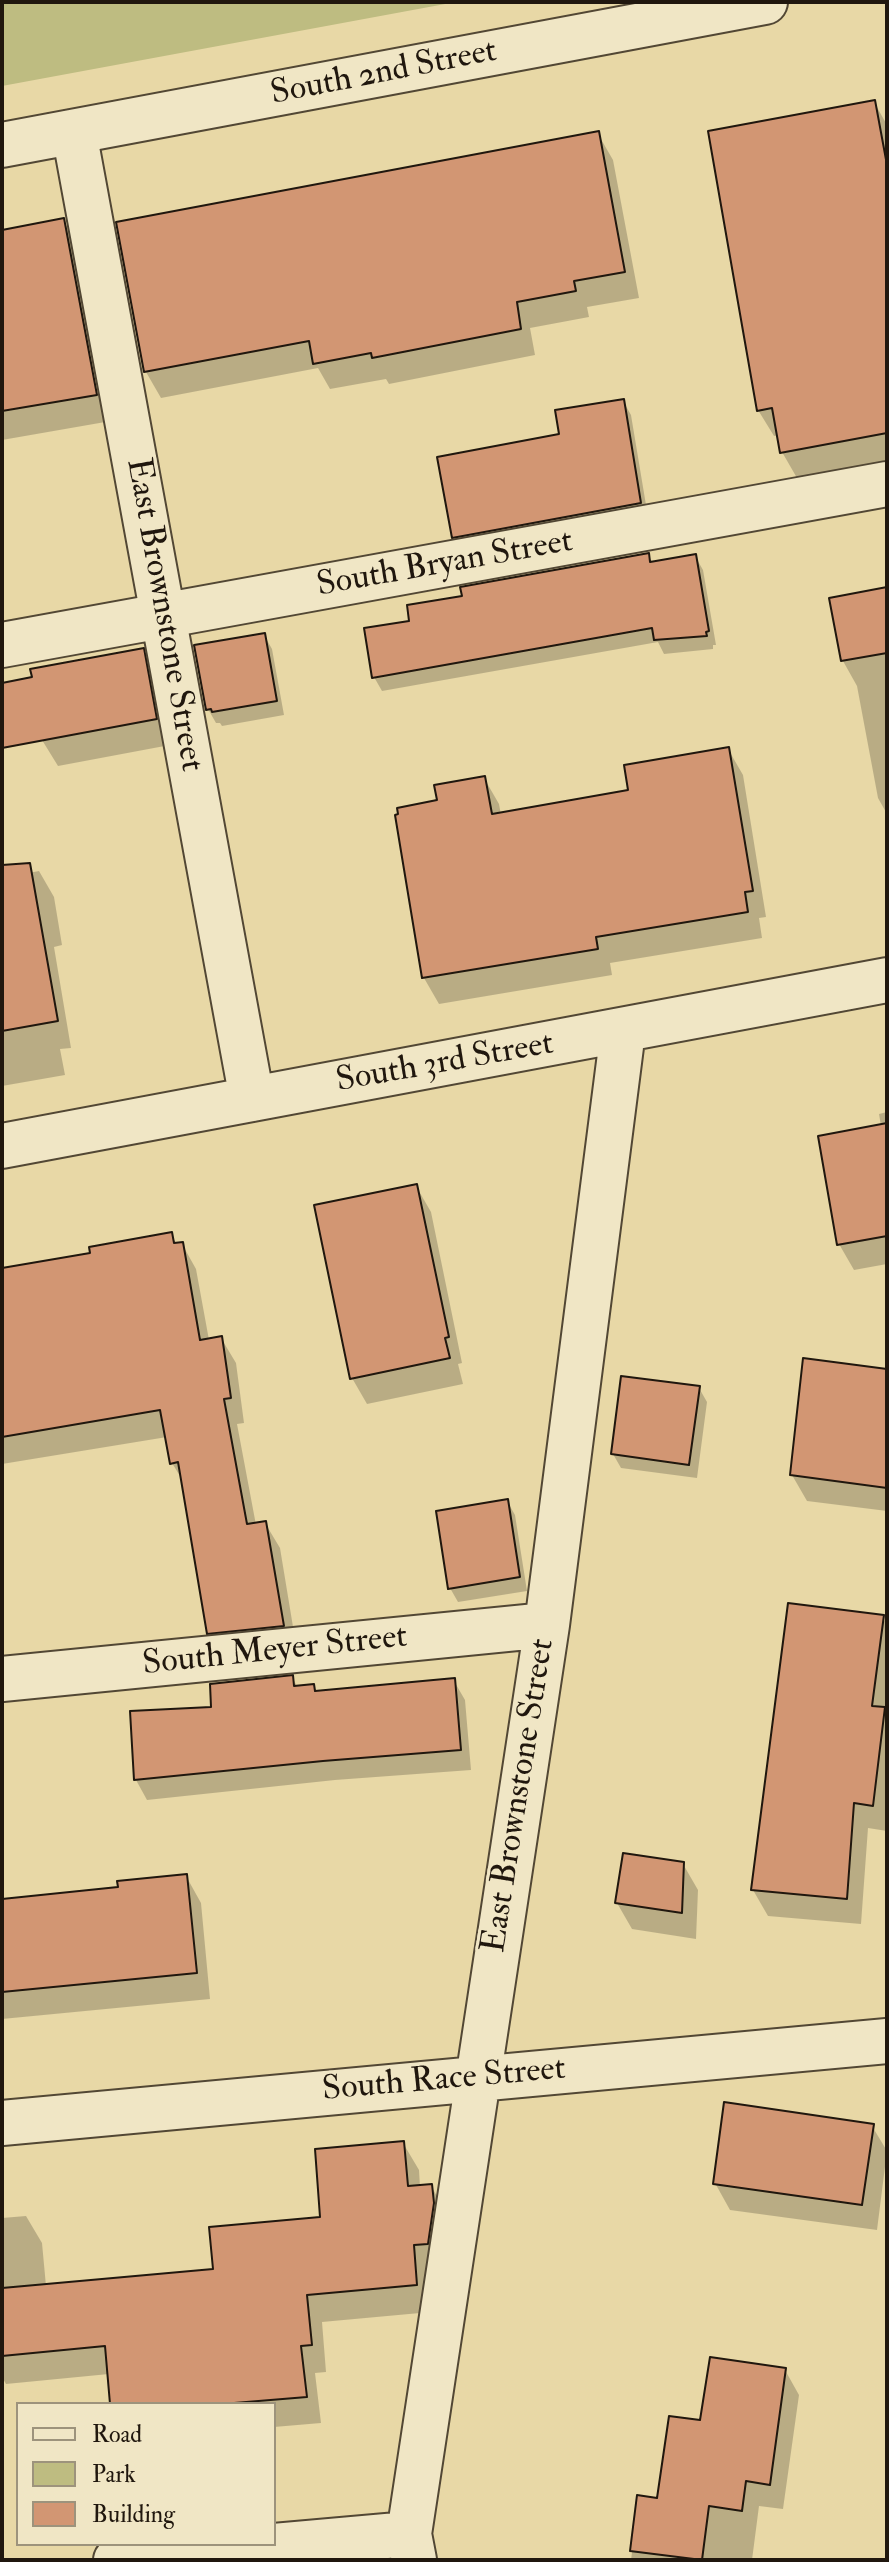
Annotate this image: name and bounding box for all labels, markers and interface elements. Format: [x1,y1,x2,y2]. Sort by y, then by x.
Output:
street label: South 2nd Street [268,32,500,116]
street label: East Brownstone Street [115,455,211,775]
street label: South Bryan Street [314,522,576,608]
street label: South 3rd Street [333,1025,557,1103]
street label: South Meyer Street [141,1618,409,1686]
street label: East Brownstone Street [475,1636,565,1956]
street label: South Race Street [321,2050,567,2112]
legend [16,2402,276,2546]
text: Road [92,2419,142,2450]
text: Park [92,2459,136,2490]
text: Building [92,2499,175,2530]

